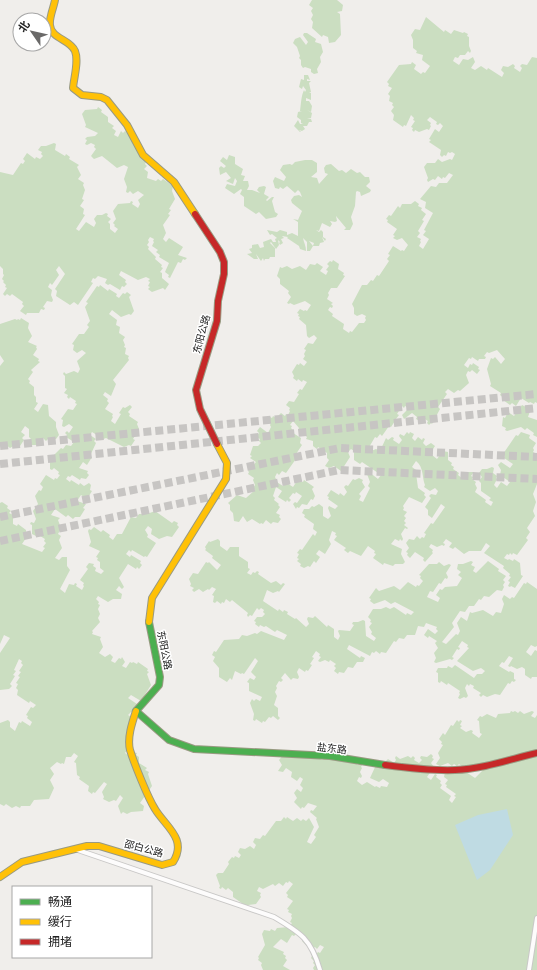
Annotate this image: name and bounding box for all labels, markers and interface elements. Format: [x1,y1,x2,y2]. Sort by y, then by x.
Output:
north arrow [12,12,52,52]
text: 北 [14,17,33,35]
street label: 东阳公路 [189,313,213,355]
street label: 东阳公路 [154,629,176,671]
street label: 盐东路 [316,739,348,757]
street label: 邵白公路 [123,836,165,860]
legend [12,886,152,958]
text: 畅通 [48,893,72,910]
text: 缓行 [48,913,72,930]
text: 拥堵 [48,933,72,950]

